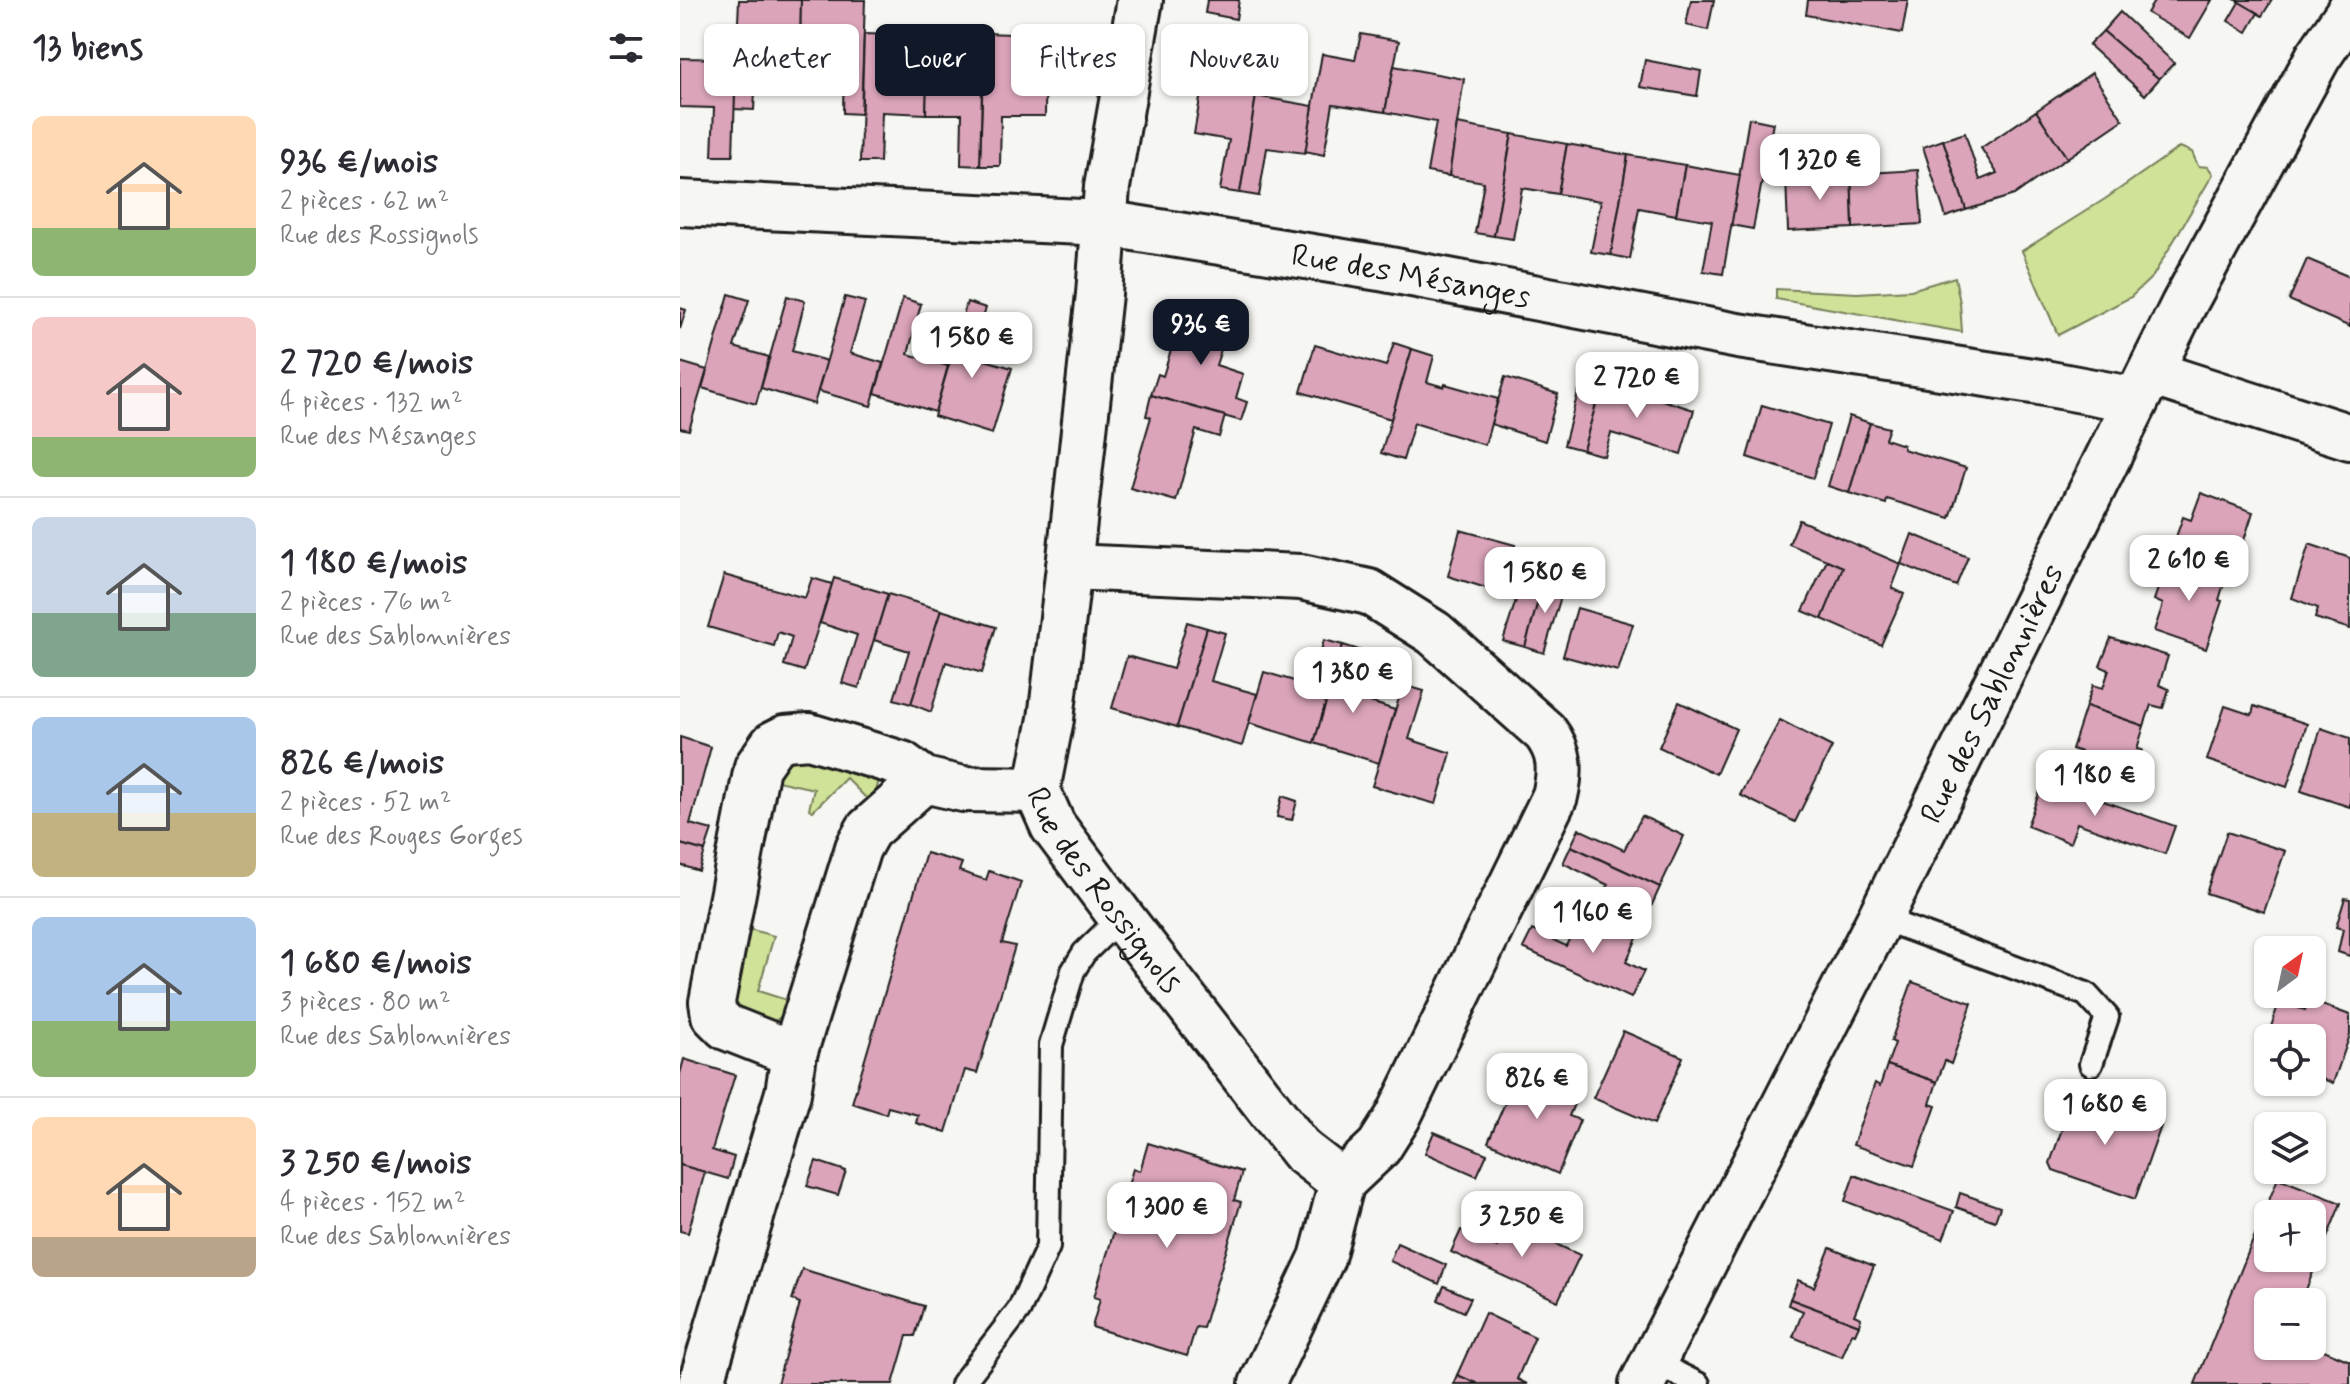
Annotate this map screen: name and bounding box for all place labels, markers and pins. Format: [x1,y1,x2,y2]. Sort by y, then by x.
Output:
pin: 1 320 € [1746,134,1894,202]
pin: 936 € [1145,299,1257,367]
pin: 1 580 € [898,312,1046,380]
pin: 2 720 € [1563,352,1711,420]
pin: 2 610 € [2115,535,2263,603]
pin: 1 580 € [1471,547,1619,615]
pin: 1 380 € [1279,647,1427,715]
pin: 1 180 € [2021,750,2169,818]
pin: 1 160 € [1519,887,1667,955]
pin: 826 € [1481,1053,1593,1121]
pin: 1 680 € [2031,1079,2179,1147]
pin: 1 300 € [1093,1182,1241,1250]
pin: 3 250 € [1448,1191,1596,1259]

